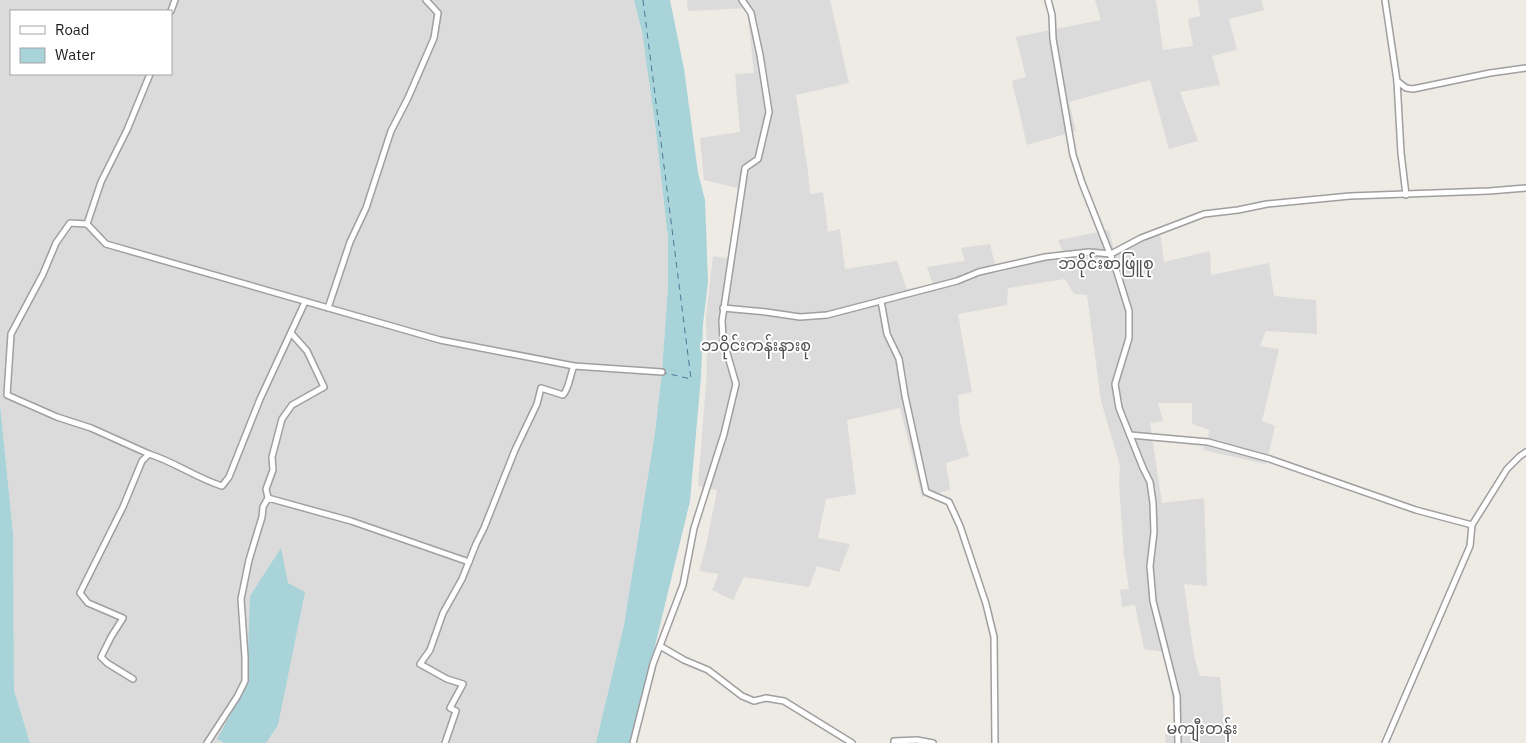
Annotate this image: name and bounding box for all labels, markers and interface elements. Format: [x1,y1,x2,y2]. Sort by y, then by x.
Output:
legend [10,10,172,75]
text: Road [55,20,90,39]
text: Water [55,45,96,64]
district label: ဘဝိုင်းစာဖြူစု [1058,252,1154,278]
district label: ဘဝိုင်းကန်းနားစု [701,334,811,360]
district label: မကျီးတန်း [1166,717,1238,742]

